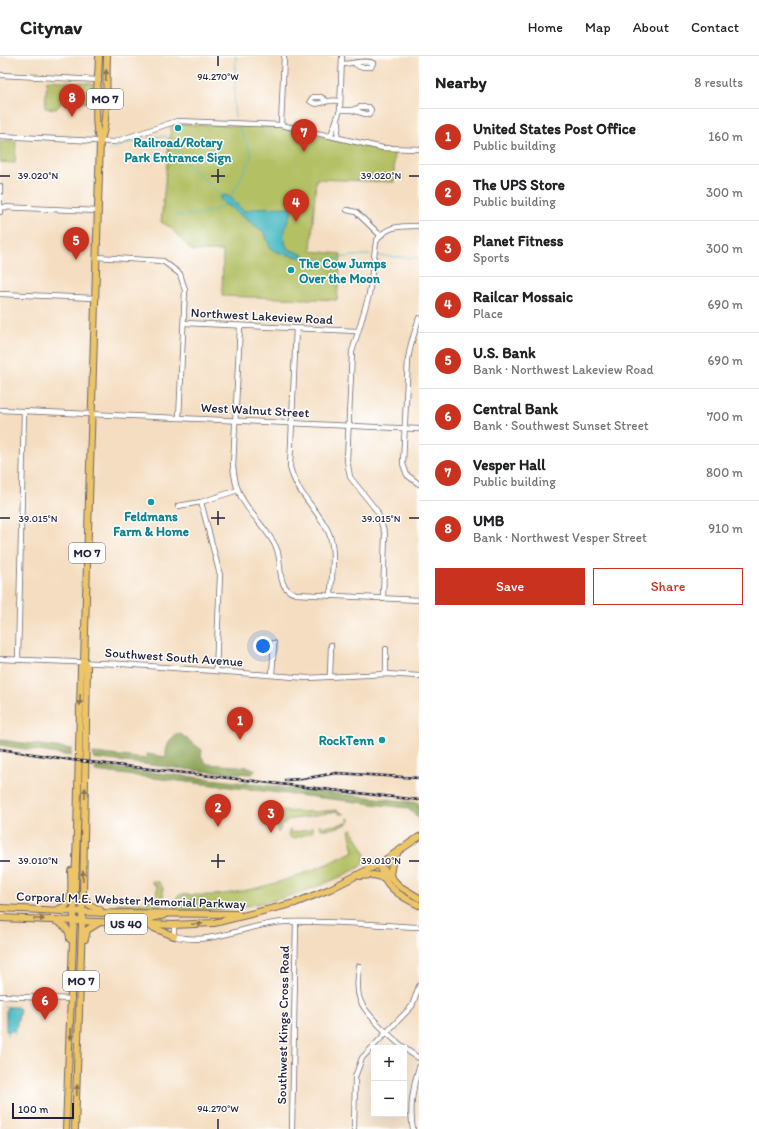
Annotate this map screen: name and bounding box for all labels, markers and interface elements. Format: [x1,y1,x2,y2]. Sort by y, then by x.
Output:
text: Citynav [20,16,82,39]
text: Home [528,19,563,36]
text: Map [585,19,611,36]
text: About [633,19,669,36]
text: Contact [691,19,739,36]
one-way arrow [103,69,110,81]
text: 94.270°W [197,70,239,83]
text: Nearby [435,72,487,92]
text: 8 results [694,75,743,90]
pin: 8 [59,84,85,117]
road number: MO 7 [87,89,123,109]
pin: 7 [291,119,317,152]
text: United States Post Office [473,120,636,138]
marker: Railroad/Rotary Park Entrance Sign [173,123,183,133]
text: 1 [445,129,451,144]
text: 160 m [708,129,743,144]
place label: Railroad/Rotary Park Entrance Sign [125,135,232,166]
text: Public building [473,138,556,153]
text: 39.020°N [18,169,58,182]
text: 39.020°N [361,169,401,182]
text: The UPS Store [473,176,565,194]
text: 2 [445,185,451,200]
text: 300 m [706,185,743,200]
pin: 4 [283,189,309,222]
text: Public building [473,194,556,209]
pin: 5 [63,227,89,260]
text: Planet Fitness [473,232,563,250]
text: 3 [444,241,452,256]
text: 300 m [706,241,743,256]
text: Sports [473,250,509,265]
place label: The Cow Jumps Over the Moon [298,256,387,286]
marker: The Cow Jumps Over the Moon [286,265,296,275]
text: Railcar Mossaic [473,288,573,306]
text: 4 [444,297,452,312]
text: 690 m [707,297,743,312]
street label: Northwest Lakeview Road [190,305,334,327]
text: Place [473,306,503,321]
text: U.S. Bank [473,344,536,362]
text: 5 [445,353,451,368]
text: 690 m [707,353,743,368]
text: Bank · Northwest Lakeview Road [473,362,654,377]
street label: West Walnut Street [200,400,310,420]
text: Central Bank [473,400,558,418]
text: 6 [445,409,451,424]
text: 700 m [707,409,743,424]
text: Bank · Southwest Sunset Street [473,418,649,433]
text: Vesper Hall [473,456,546,474]
text: 7 [445,465,451,480]
text: 800 m [706,465,743,480]
text: Public building [473,474,556,489]
marker: Feldmans Farm & Home [146,497,156,507]
place label: Feldmans Farm & Home [113,509,189,539]
text: 39.015°N [19,512,58,525]
text: 39.015°N [362,512,401,525]
text: UMB [473,512,504,530]
text: 8 [444,521,452,536]
text: 910 m [708,521,743,536]
text: Bank · Northwest Vesper Street [473,530,647,545]
road number: MO 7 [69,543,105,563]
button: Save [435,568,585,605]
button: Share [593,568,743,605]
your location [253,636,273,656]
street label: Southwest South Avenue [104,645,244,669]
one-way arrow [77,694,83,707]
pin: 1 [227,707,253,740]
place label: RockTenn [319,733,375,748]
marker: RockTenn [377,735,387,745]
one-way arrow [82,786,88,799]
pin: 2 [205,794,231,827]
pin: 3 [258,800,284,833]
text: 39.010°N [18,854,58,867]
text: 39.010°N [361,854,401,867]
one-way arrow [80,870,87,882]
street label: Corporal M.E. Webster Memorial Parkway [16,888,246,912]
road number: US 40 [105,914,147,934]
one-way arrow [33,916,46,922]
one-way arrow [191,920,203,927]
street label: Southwest Kings Cross Road [274,945,292,1105]
road number: MO 7 [63,971,99,991]
pin: 6 [32,987,58,1020]
one-way arrow [67,1028,74,1040]
map controls [371,1045,407,1117]
button: + [371,1045,407,1081]
button: − [371,1081,407,1117]
one-way arrow [73,1084,80,1096]
scale bar [12,1101,74,1120]
text: 94.270°W [197,1102,239,1115]
text: 100 m [18,1103,48,1116]

